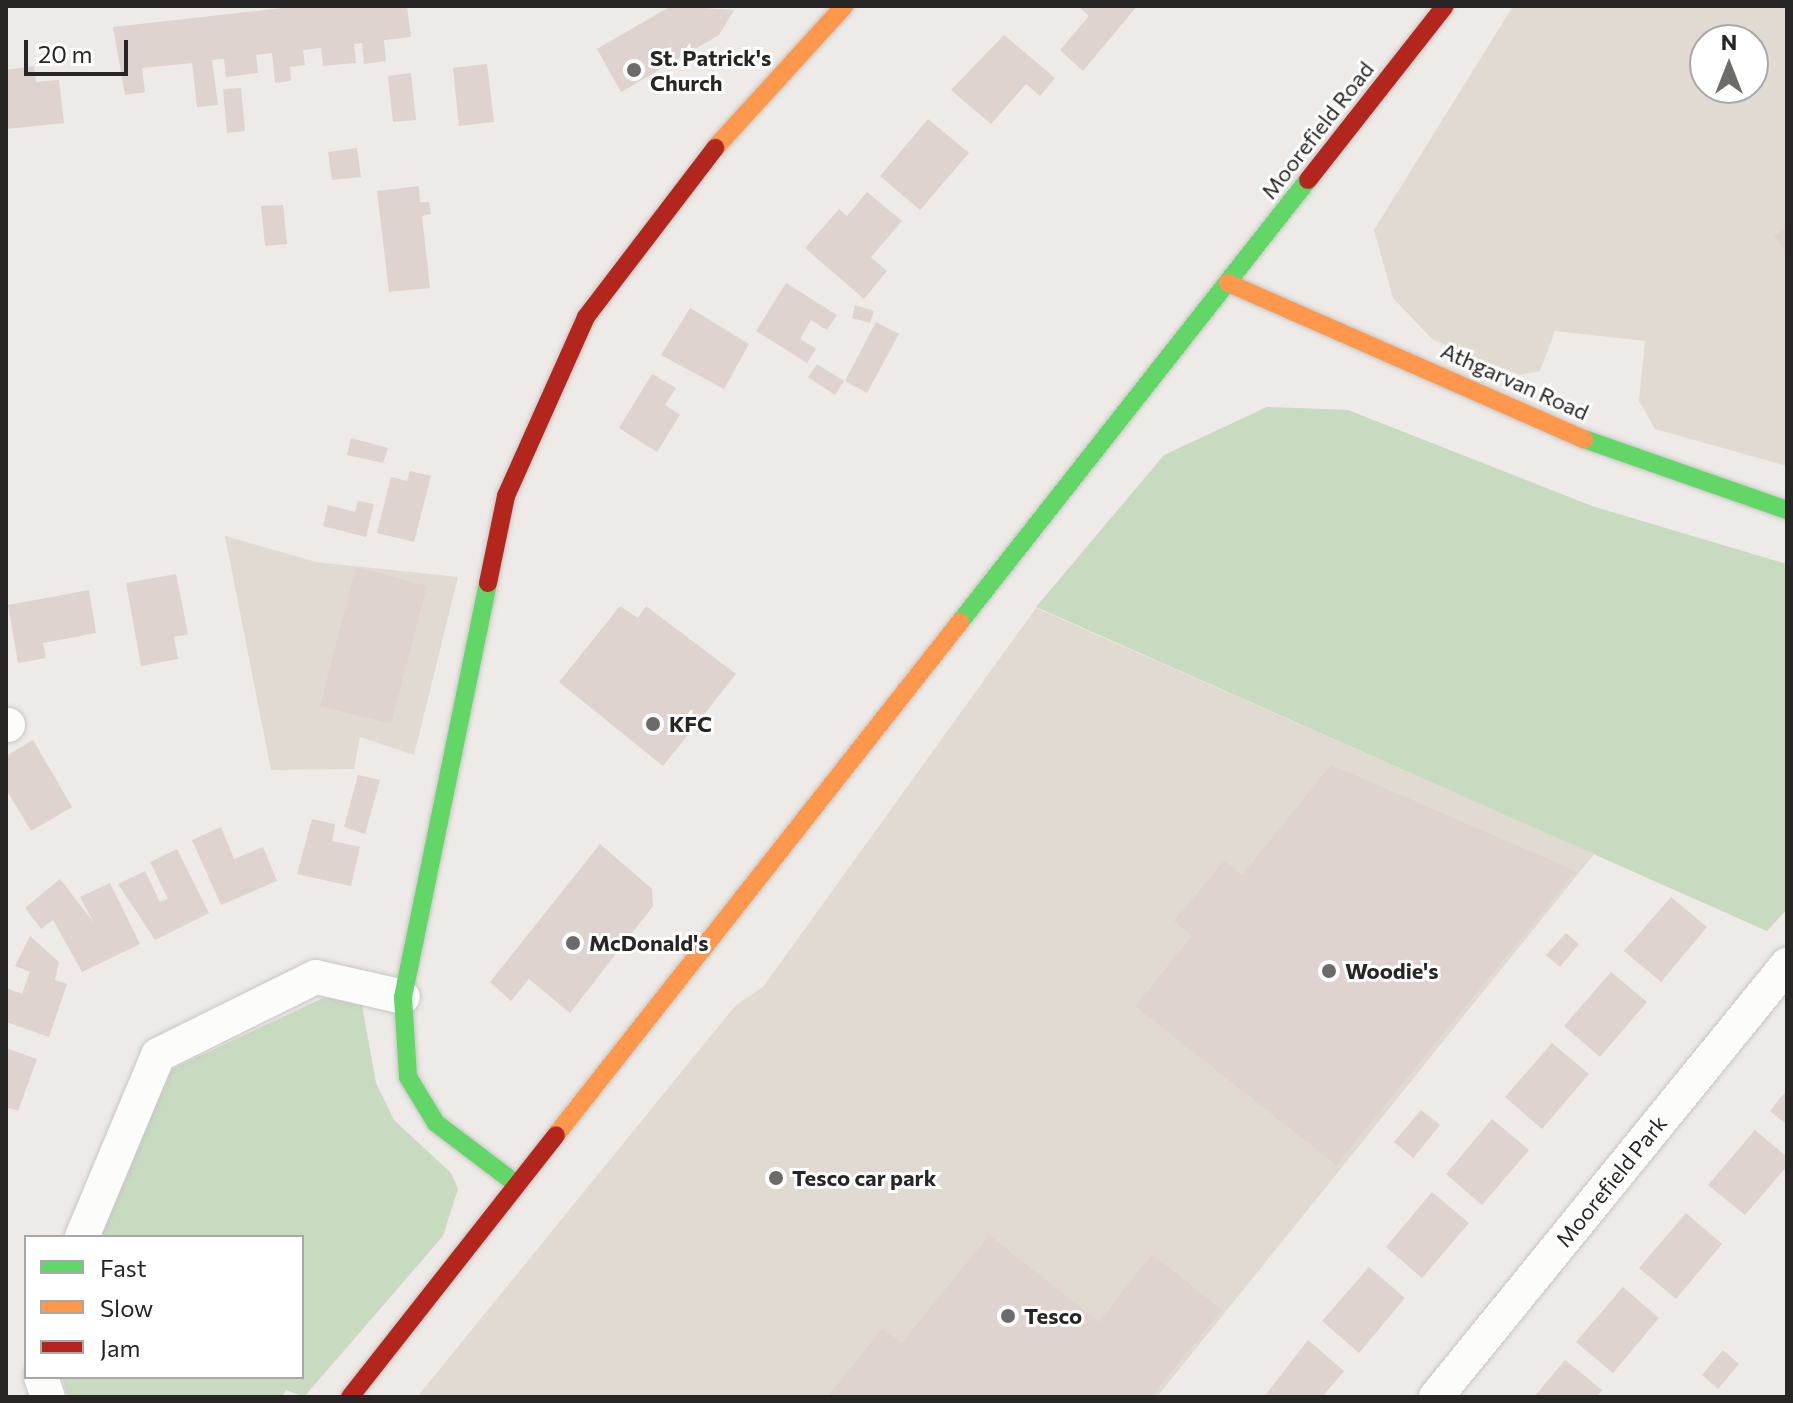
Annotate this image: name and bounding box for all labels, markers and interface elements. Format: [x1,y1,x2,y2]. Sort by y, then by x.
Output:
scale bar [28,24,132,74]
north arrow [1689,24,1769,104]
text: N [1721,28,1737,55]
text: 20 m [38,39,92,68]
place label: St. Patrick's Church [650,44,771,96]
street label: Moorefield Road [1255,56,1379,204]
marker: St. Patrick's Church [625,61,643,79]
street label: Athgarvan Road [1437,337,1593,425]
place label: KFC [669,711,712,737]
marker: KFC [644,715,662,733]
place label: McDonald's [589,930,708,956]
marker: McDonald's [564,934,582,952]
place label: Woodie's [1345,958,1439,984]
marker: Woodie's [1320,962,1338,980]
street label: Moorefield Park [1550,1110,1672,1252]
place label: Tesco car park [792,1165,936,1191]
marker: Tesco car park [767,1169,785,1187]
legend [24,1235,304,1379]
text: Fast [100,1253,147,1282]
text: Slow [100,1293,153,1322]
place label: Tesco [1024,1303,1082,1329]
marker: Tesco [999,1307,1017,1325]
text: Jam [100,1333,140,1362]

